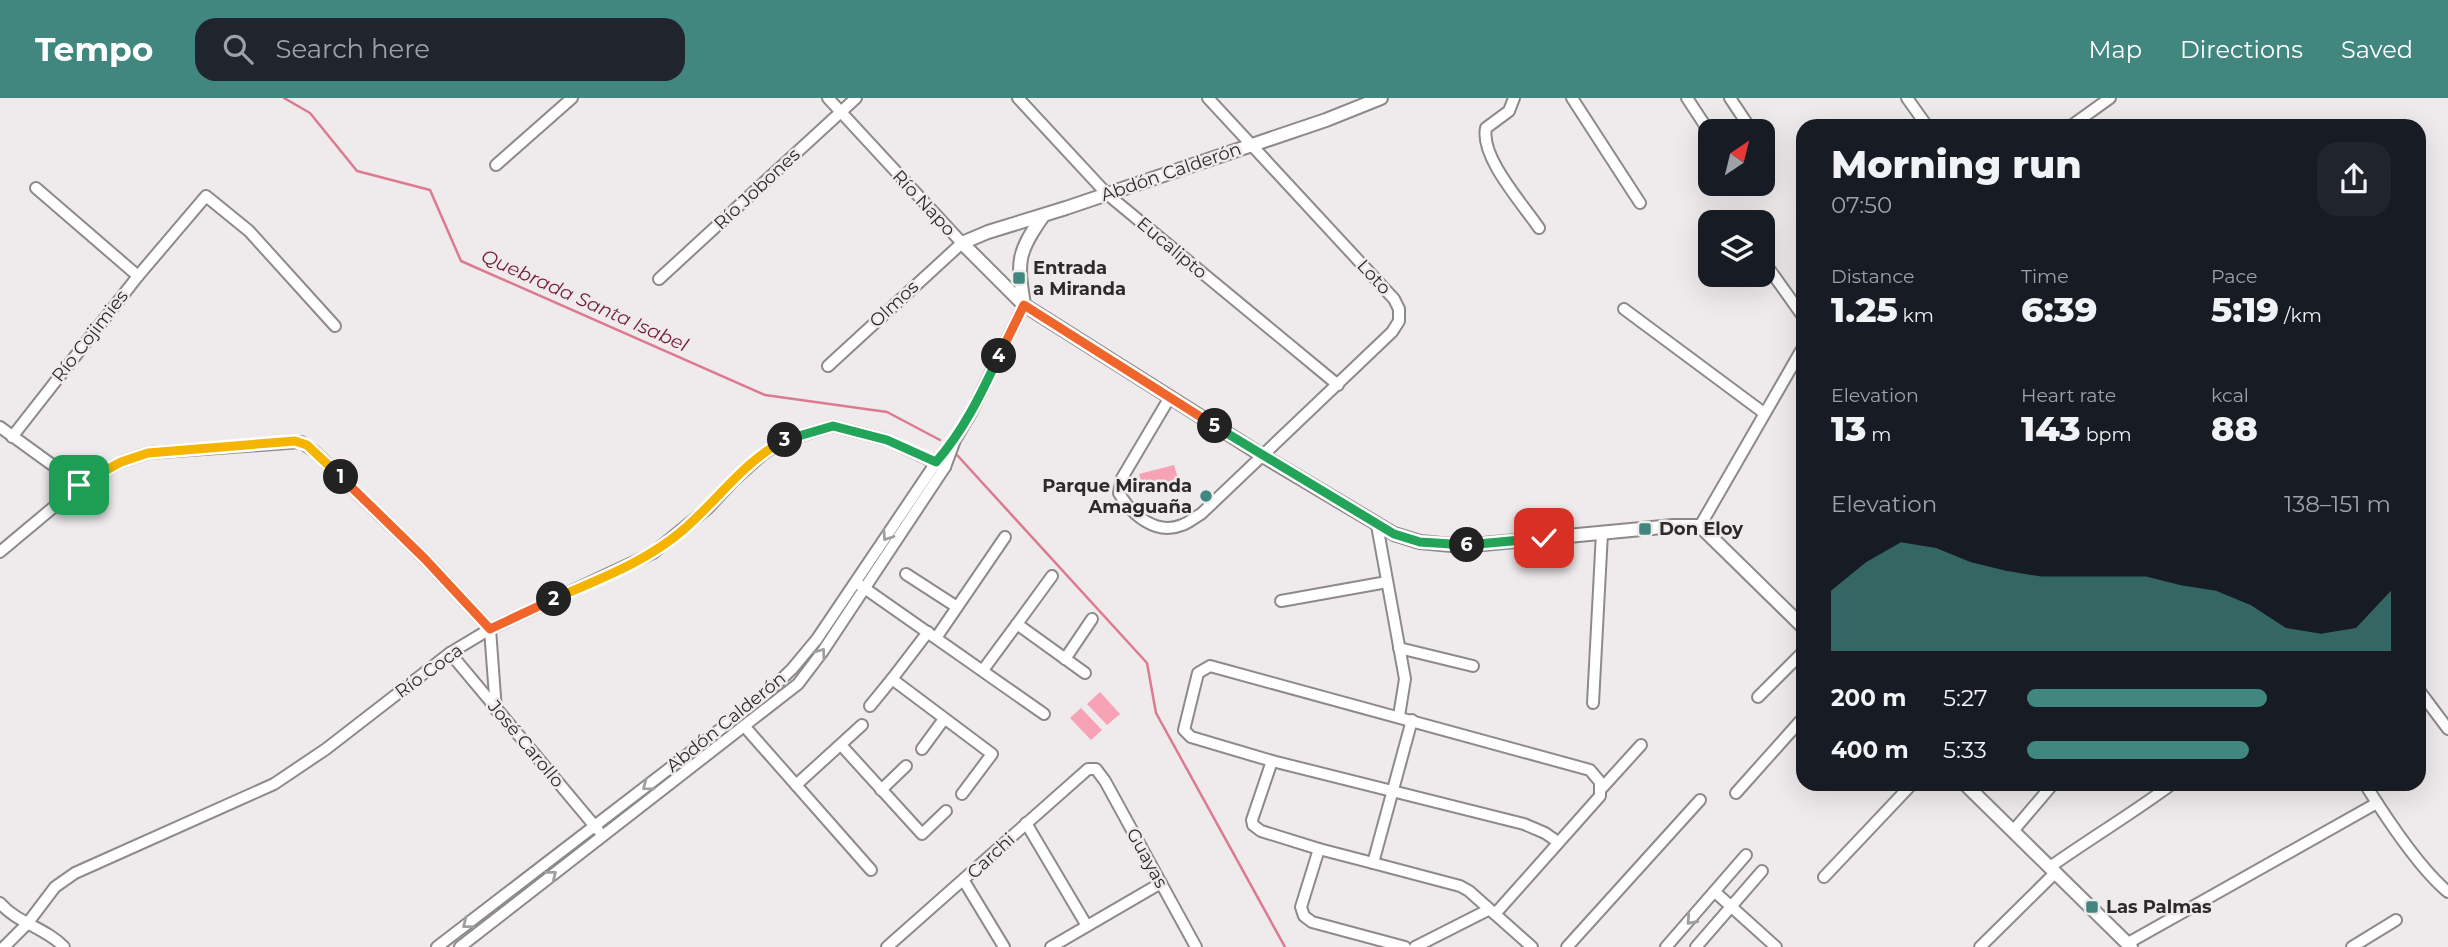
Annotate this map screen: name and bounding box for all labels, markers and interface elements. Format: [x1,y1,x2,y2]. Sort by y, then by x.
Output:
search box [195,18,685,81]
text: Tempo [35,29,153,69]
icon: search [219,30,257,68]
text: Search here [275,33,430,65]
text: Map [2089,35,2142,64]
text: Directions [2180,35,2303,64]
text: Saved [2341,35,2413,64]
north arrow [1698,119,1774,196]
map controls [1698,119,1775,287]
street label: Abdón Calderón [1098,138,1244,206]
text: Morning run [1831,141,2082,188]
button: share [2317,142,2391,216]
street label: Río Jobones [709,143,805,234]
street label: Río Napo [888,165,960,241]
text: 07:50 [1831,191,1892,219]
button: layers [1698,210,1775,287]
street label: Eucalipto [1132,212,1212,284]
water label: Quebrada Santa Isabel [478,244,693,357]
street label: Loto [1352,255,1396,299]
place label: Entrada a Miranda [1033,257,1126,300]
text: Distance [1831,265,1914,288]
text: Time [2021,265,2069,288]
text: Pace [2211,265,2258,288]
marker: Entrada a Miranda [1011,270,1027,286]
street label: Olmos [865,276,923,332]
street label: Río Cojimies [47,285,133,386]
text: 1.25 [1831,288,1898,331]
text: 6:39 [2021,288,2097,331]
text: 5:19 [2211,288,2279,331]
text: km [1898,304,1934,327]
text: /km [2279,304,2322,327]
pin: 4 [982,338,1016,374]
text: 4 [992,344,1005,367]
text: Elevation [1831,384,1919,407]
text: Heart rate [2021,384,2116,407]
text: kcal [2211,384,2249,407]
text: 13 [1831,407,1866,450]
text: 143 [2021,407,2081,450]
text: 88 [2211,407,2258,450]
pin: 5 [1198,408,1232,444]
text: 5 [1209,414,1220,437]
pin: 3 [768,422,802,458]
text: m [1866,423,1891,446]
text: bpm [2081,423,2132,446]
text: 3 [779,428,790,451]
pin [49,455,109,515]
pin: 1 [324,460,358,494]
text: 1 [337,465,344,488]
icon: arrive [60,466,98,504]
place label: Parque Miranda Amaguaña [1042,475,1192,518]
marker: Parque Miranda Amaguaña [1198,488,1214,504]
text: Elevation [1831,490,1937,518]
text: 138–151 m [2284,490,2391,518]
pin [1514,508,1574,568]
place label: Don Eloy [1659,518,1743,540]
icon: check [1525,519,1563,557]
marker: Don Eloy [1637,521,1653,537]
one-way arrow [882,528,895,541]
pin: 6 [1450,528,1484,562]
text: 6 [1460,533,1473,556]
pin: 2 [536,582,572,616]
text: 2 [548,587,559,610]
street label: Río Coca [391,639,467,703]
one-way arrow [813,648,825,661]
street label: Abdón Calderón [662,667,790,777]
text: 200 m [1831,684,1906,712]
text: 5:27 [1943,684,1987,712]
street label: José Carollo [482,695,569,792]
text: 400 m [1831,736,1909,764]
text: 5:33 [1943,736,1987,764]
one-way arrow [642,777,655,790]
street label: Guayas [1122,824,1173,892]
street label: Carchi [963,828,1019,884]
one-way arrow [545,870,557,883]
place label: Las Palmas [2106,896,2212,918]
marker: Las Palmas [2084,899,2100,915]
one-way arrow [1687,912,1699,925]
one-way arrow [462,916,474,929]

